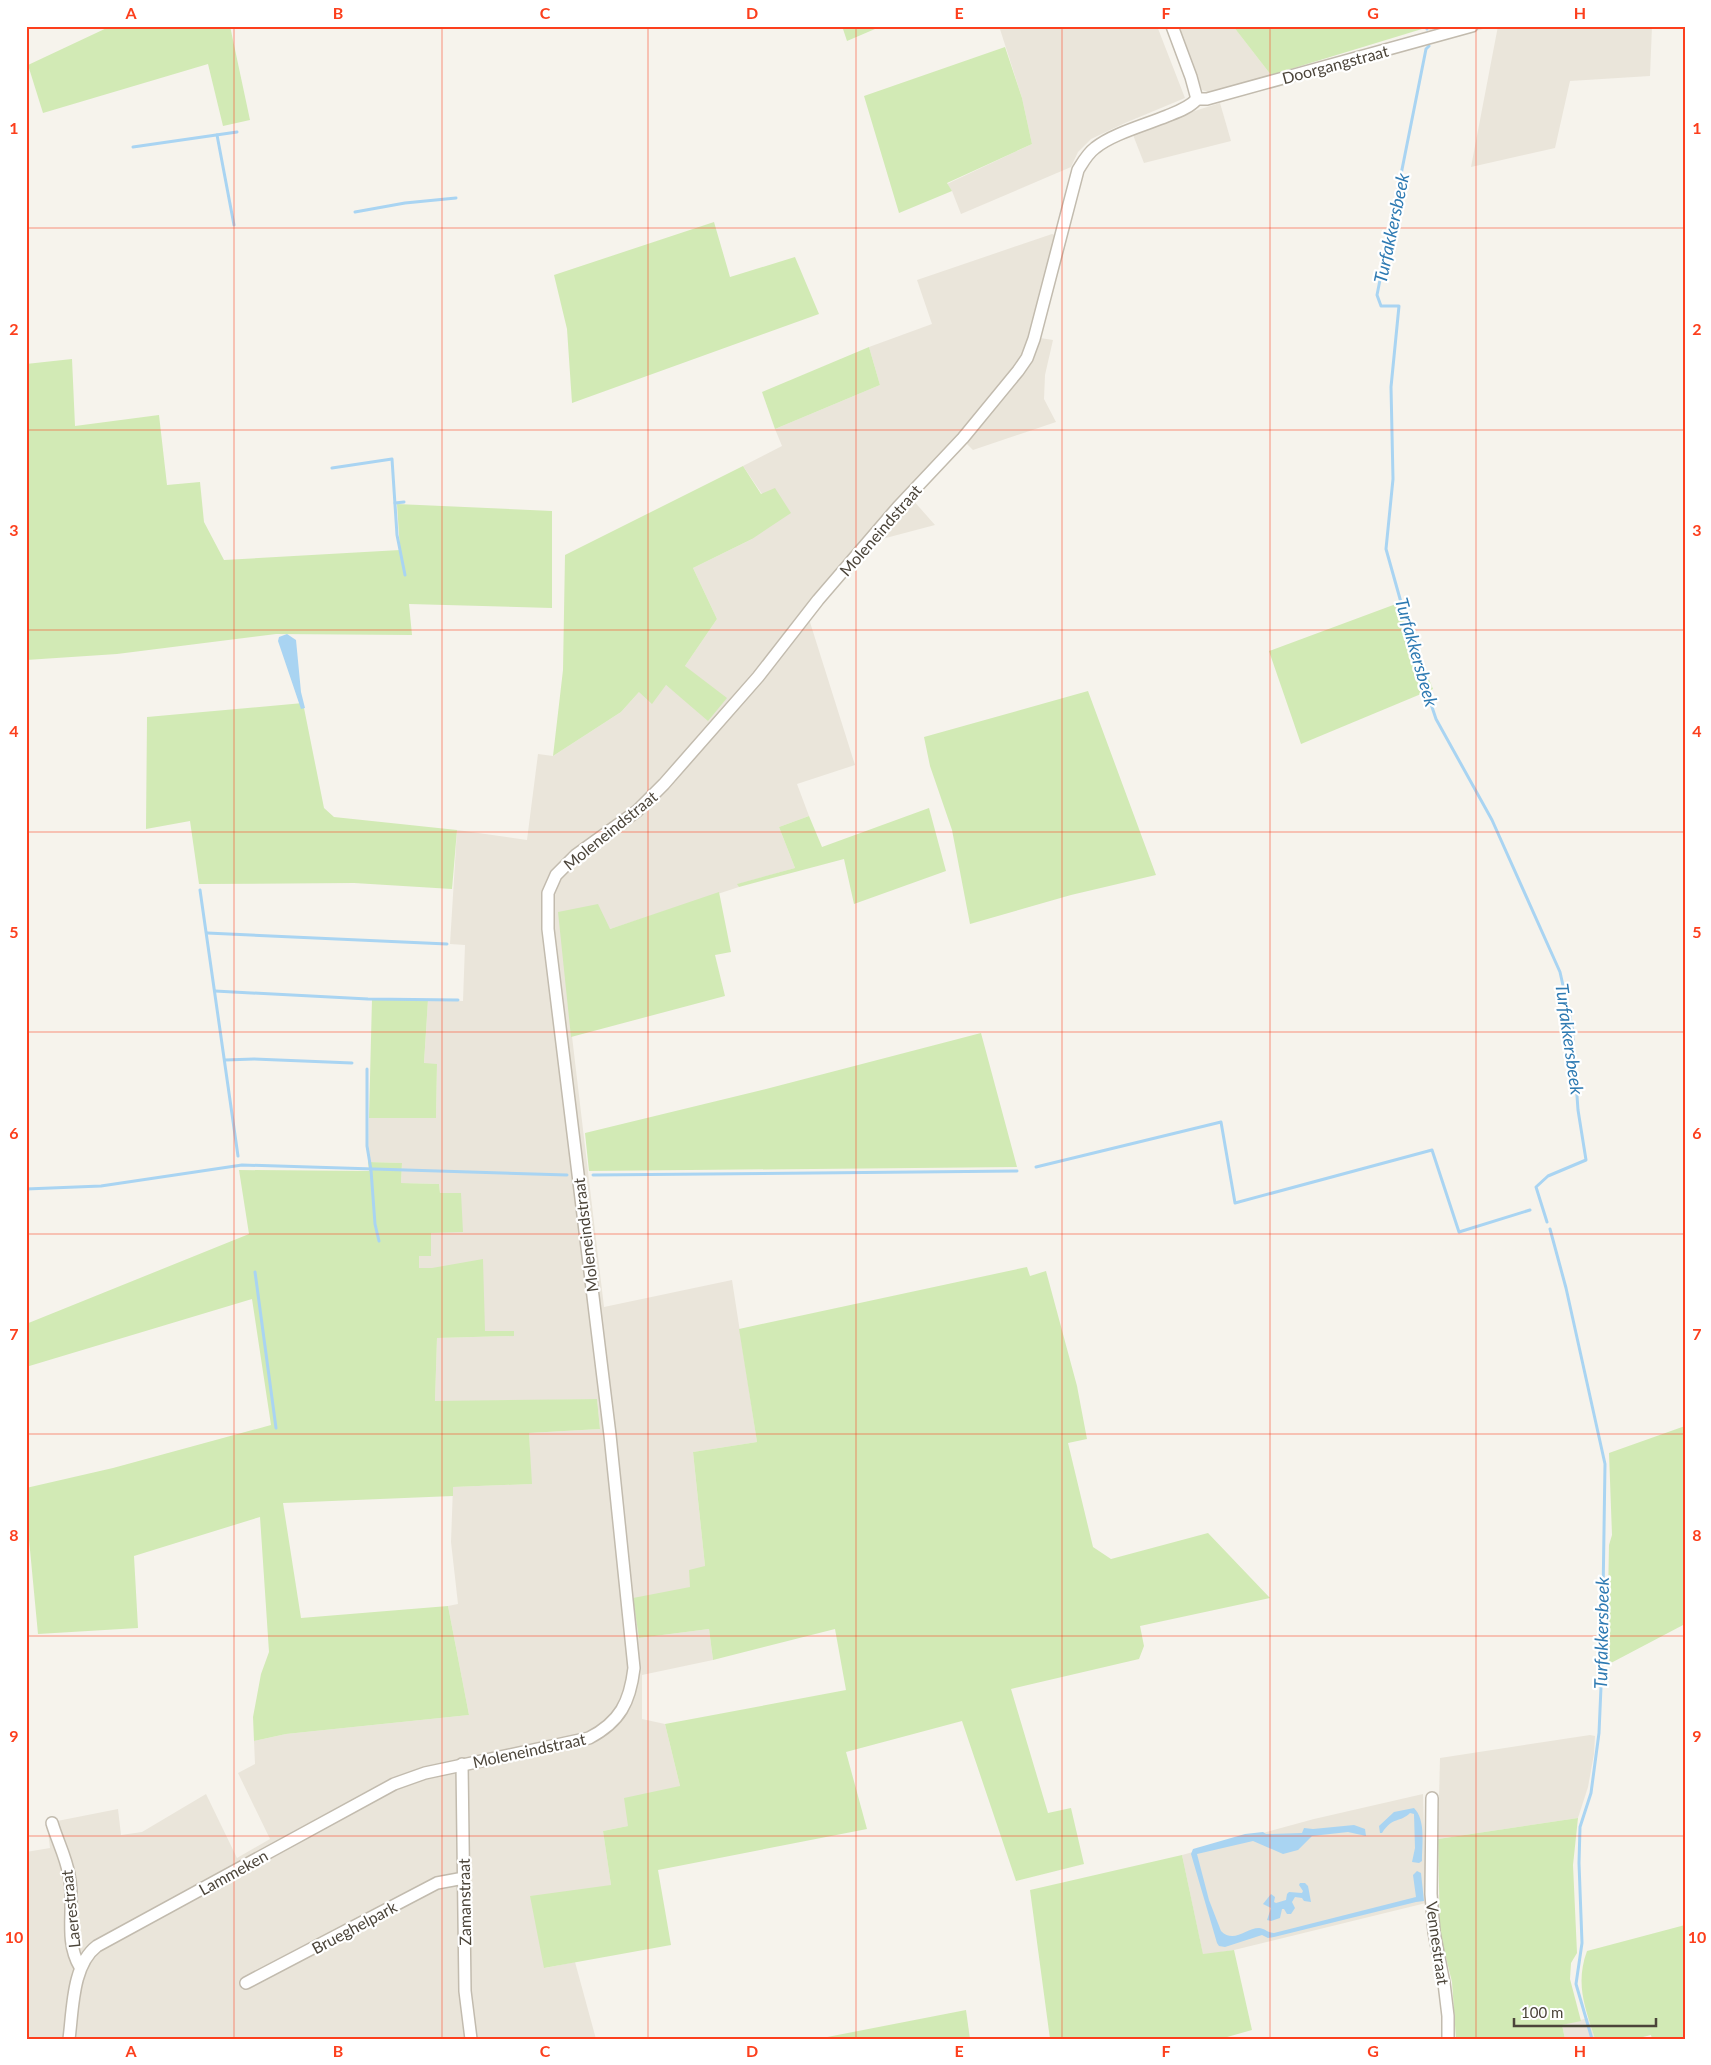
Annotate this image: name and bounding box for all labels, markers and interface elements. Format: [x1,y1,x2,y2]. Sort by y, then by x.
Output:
text: A [124,3,137,22]
text: B [333,3,343,22]
text: C [540,3,551,22]
text: D [746,3,758,22]
text: E [954,3,964,22]
text: F [1161,3,1171,22]
text: G [1367,3,1379,22]
text: H [1574,3,1586,22]
street label: Doorgangstraat [1280,41,1390,87]
text: 1 [9,118,19,137]
text: 1 [1692,118,1702,137]
water label: Turfakkersbeek [1369,170,1414,285]
text: 2 [9,319,19,338]
text: 2 [1692,319,1702,338]
street label: Moleneindstraat [835,480,925,580]
text: 3 [9,520,19,539]
text: 3 [1692,520,1702,539]
water label: Turfakkersbeek [1391,595,1443,709]
text: 4 [9,721,19,740]
text: 4 [1692,721,1702,740]
street label: Moleneindstraat [559,786,661,874]
text: 5 [9,922,19,941]
text: 5 [1692,922,1702,941]
water label: Turfakkersbeek [1551,982,1589,1097]
text: 6 [9,1123,19,1142]
text: 6 [1692,1123,1702,1142]
street label: Moleneindstraat [569,1177,601,1293]
text: 7 [9,1324,19,1343]
text: 7 [1692,1324,1702,1343]
text: 8 [9,1525,19,1544]
text: 8 [1692,1525,1702,1544]
water label: Turfakkersbeek [1589,1576,1613,1689]
text: 9 [9,1726,19,1745]
text: 9 [1692,1726,1702,1745]
street label: Moleneindstraat [471,1729,587,1771]
street label: Lammeken [195,1845,271,1899]
street label: Zamanstraat [454,1858,474,1946]
street label: Laerestraat [56,1869,84,1949]
street label: Brueghelpark [308,1896,401,1957]
street label: Vennestraat [1423,1900,1453,1986]
text: 10 [5,1927,23,1946]
text: 10 [1688,1927,1706,1946]
scale bar [1514,1995,1656,2027]
text: 100 m [1521,2003,1563,2021]
text: A [124,2041,137,2060]
text: B [333,2041,343,2060]
text: C [540,2041,551,2060]
text: D [746,2041,758,2060]
text: E [954,2041,964,2060]
text: F [1161,2041,1171,2060]
text: G [1367,2041,1379,2060]
text: H [1574,2041,1586,2060]

